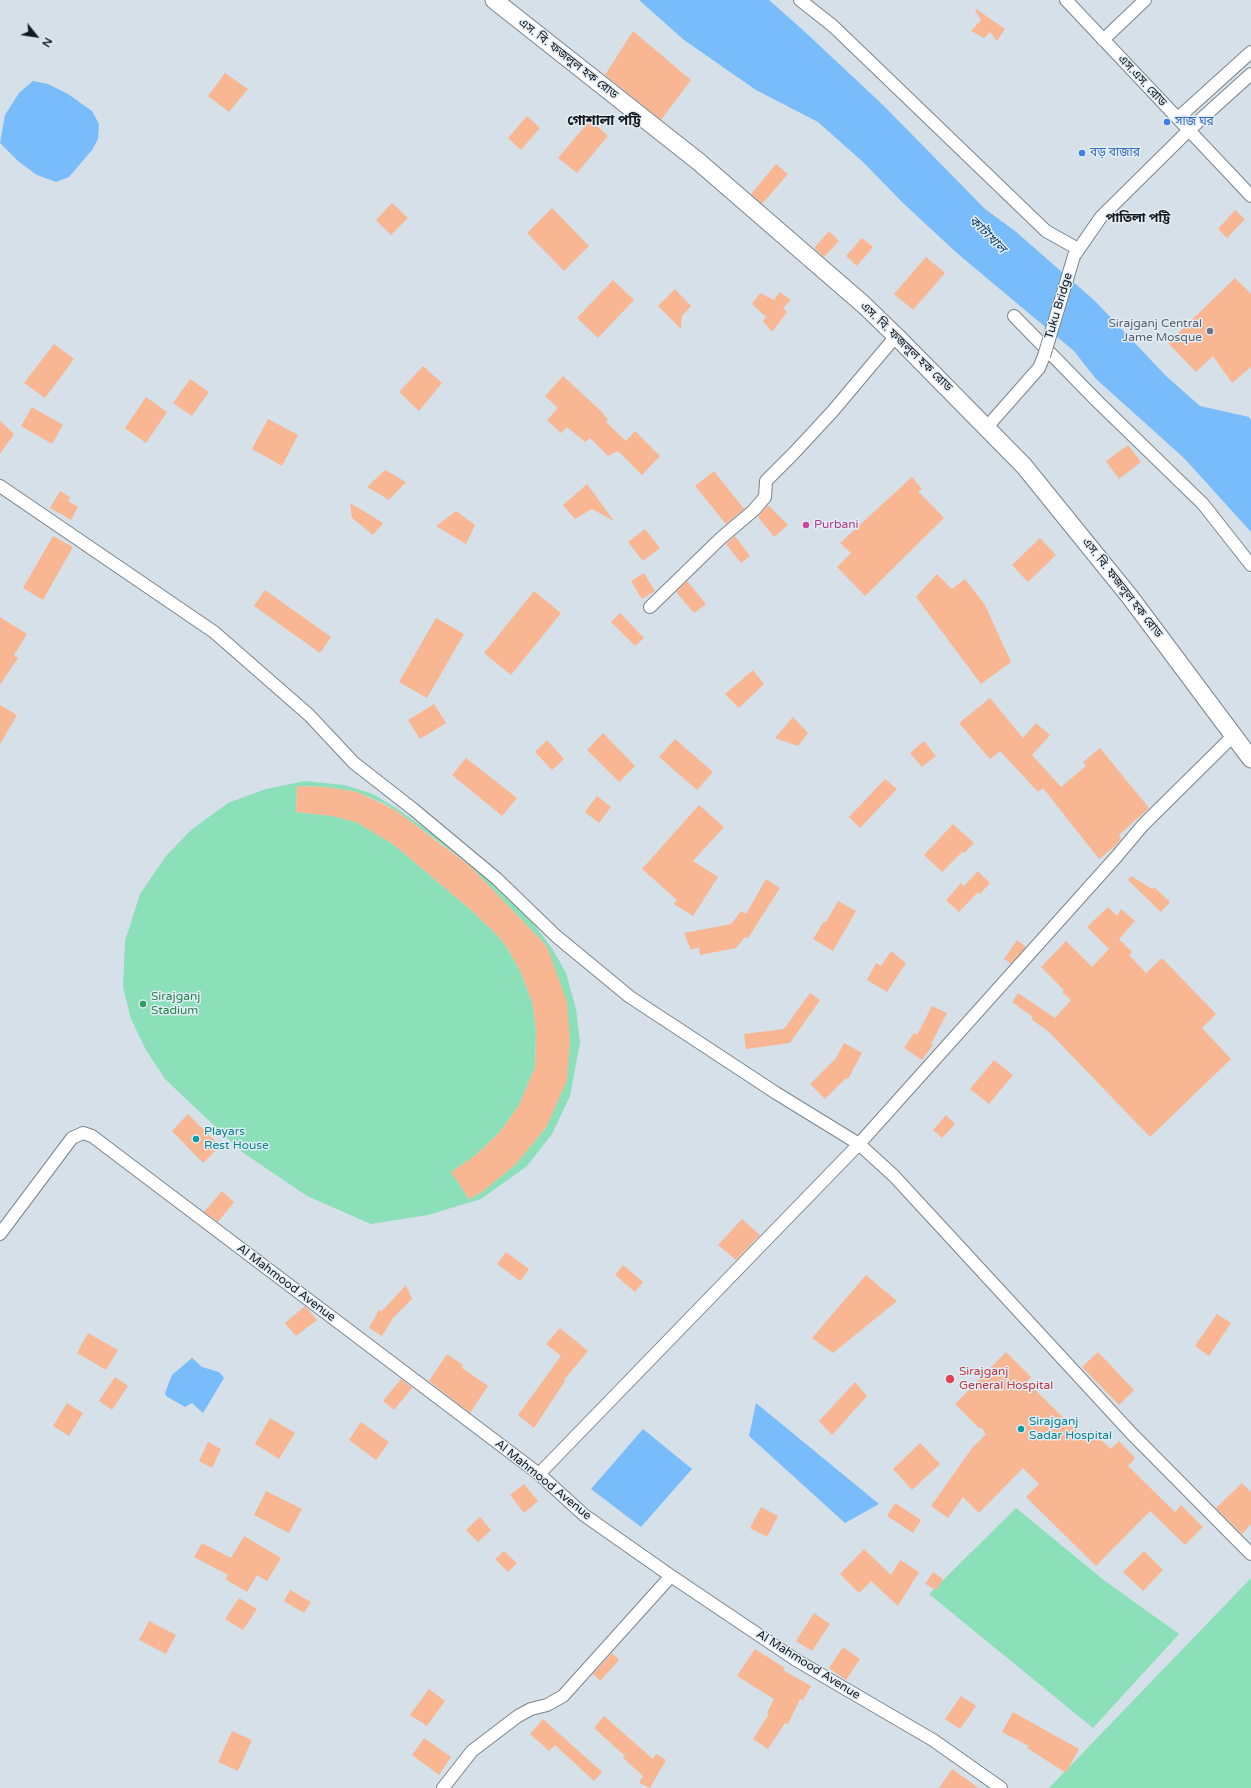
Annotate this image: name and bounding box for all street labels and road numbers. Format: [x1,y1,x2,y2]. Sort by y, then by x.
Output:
street label: এস. বি. ফজলুল হক রোড [515,16,621,102]
street label: এস.এস. রোড [1115,52,1169,110]
street label: Tuku Bridge [1042,271,1076,341]
street label: এস. বি. ফজলুল হক রোড [857,299,955,395]
street label: এস. বি. ফজলুল হক রোড [1079,535,1165,641]
street label: Al Mahmood Avenue [234,1241,338,1325]
street label: Al Mahmood Avenue [492,1437,594,1523]
street label: Al Mahmood Avenue [753,1627,863,1703]

